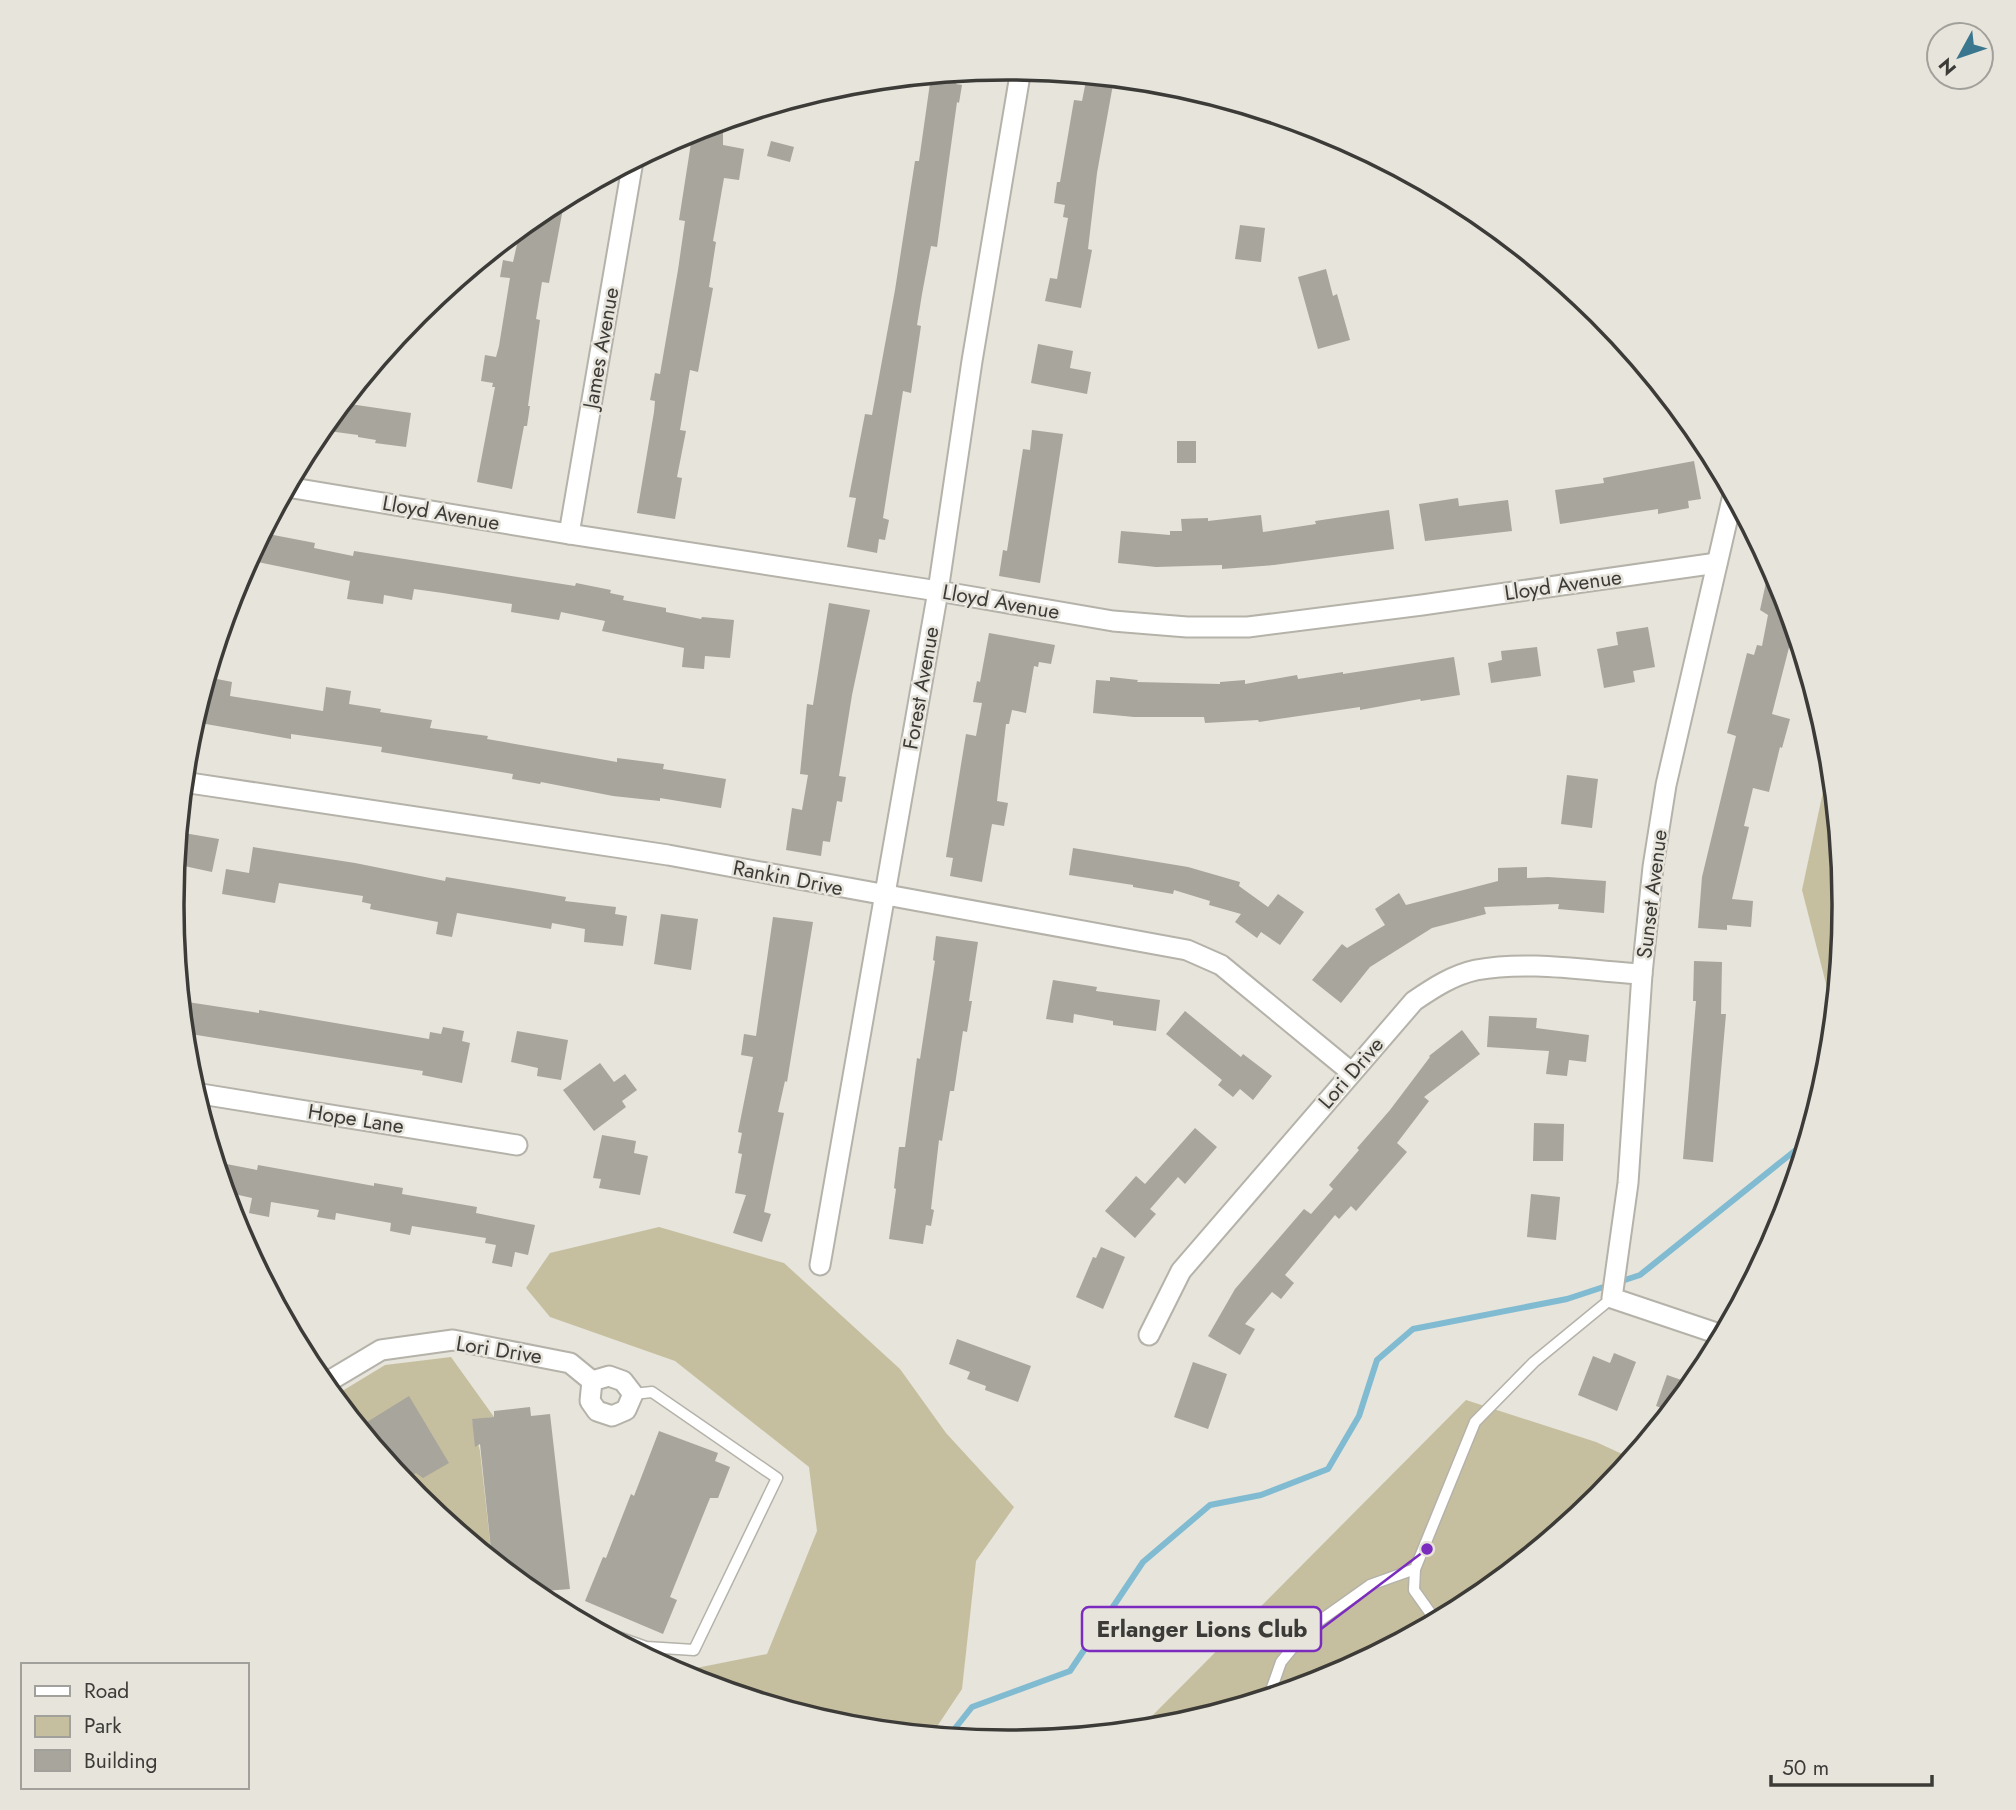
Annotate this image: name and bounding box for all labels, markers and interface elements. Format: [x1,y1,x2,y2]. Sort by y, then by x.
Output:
north arrow [1925,21,1995,91]
text: N [1932,52,1963,81]
street label: James Avenue [575,285,626,414]
street label: Lloyd Avenue [380,488,502,538]
street label: Lloyd Avenue [1502,562,1624,608]
street label: Lloyd Avenue [940,577,1062,627]
street label: Forest Avenue [895,624,947,752]
street label: Sunset Avenue [1629,828,1675,960]
street label: Rankin Drive [730,853,846,903]
street label: Lori Drive [1311,1030,1391,1116]
street label: Hope Lane [306,1097,406,1141]
street label: Lori Drive [454,1328,544,1372]
callout: Erlanger Lions Club [1082,1607,1321,1651]
text: Erlanger Lions Club [1096,1612,1308,1646]
legend [21,1663,248,1789]
text: Road [84,1676,129,1706]
text: Park [84,1711,122,1741]
scale bar [1771,1744,1932,1788]
text: Building [84,1746,157,1776]
text: 50 m [1782,1753,1829,1783]

